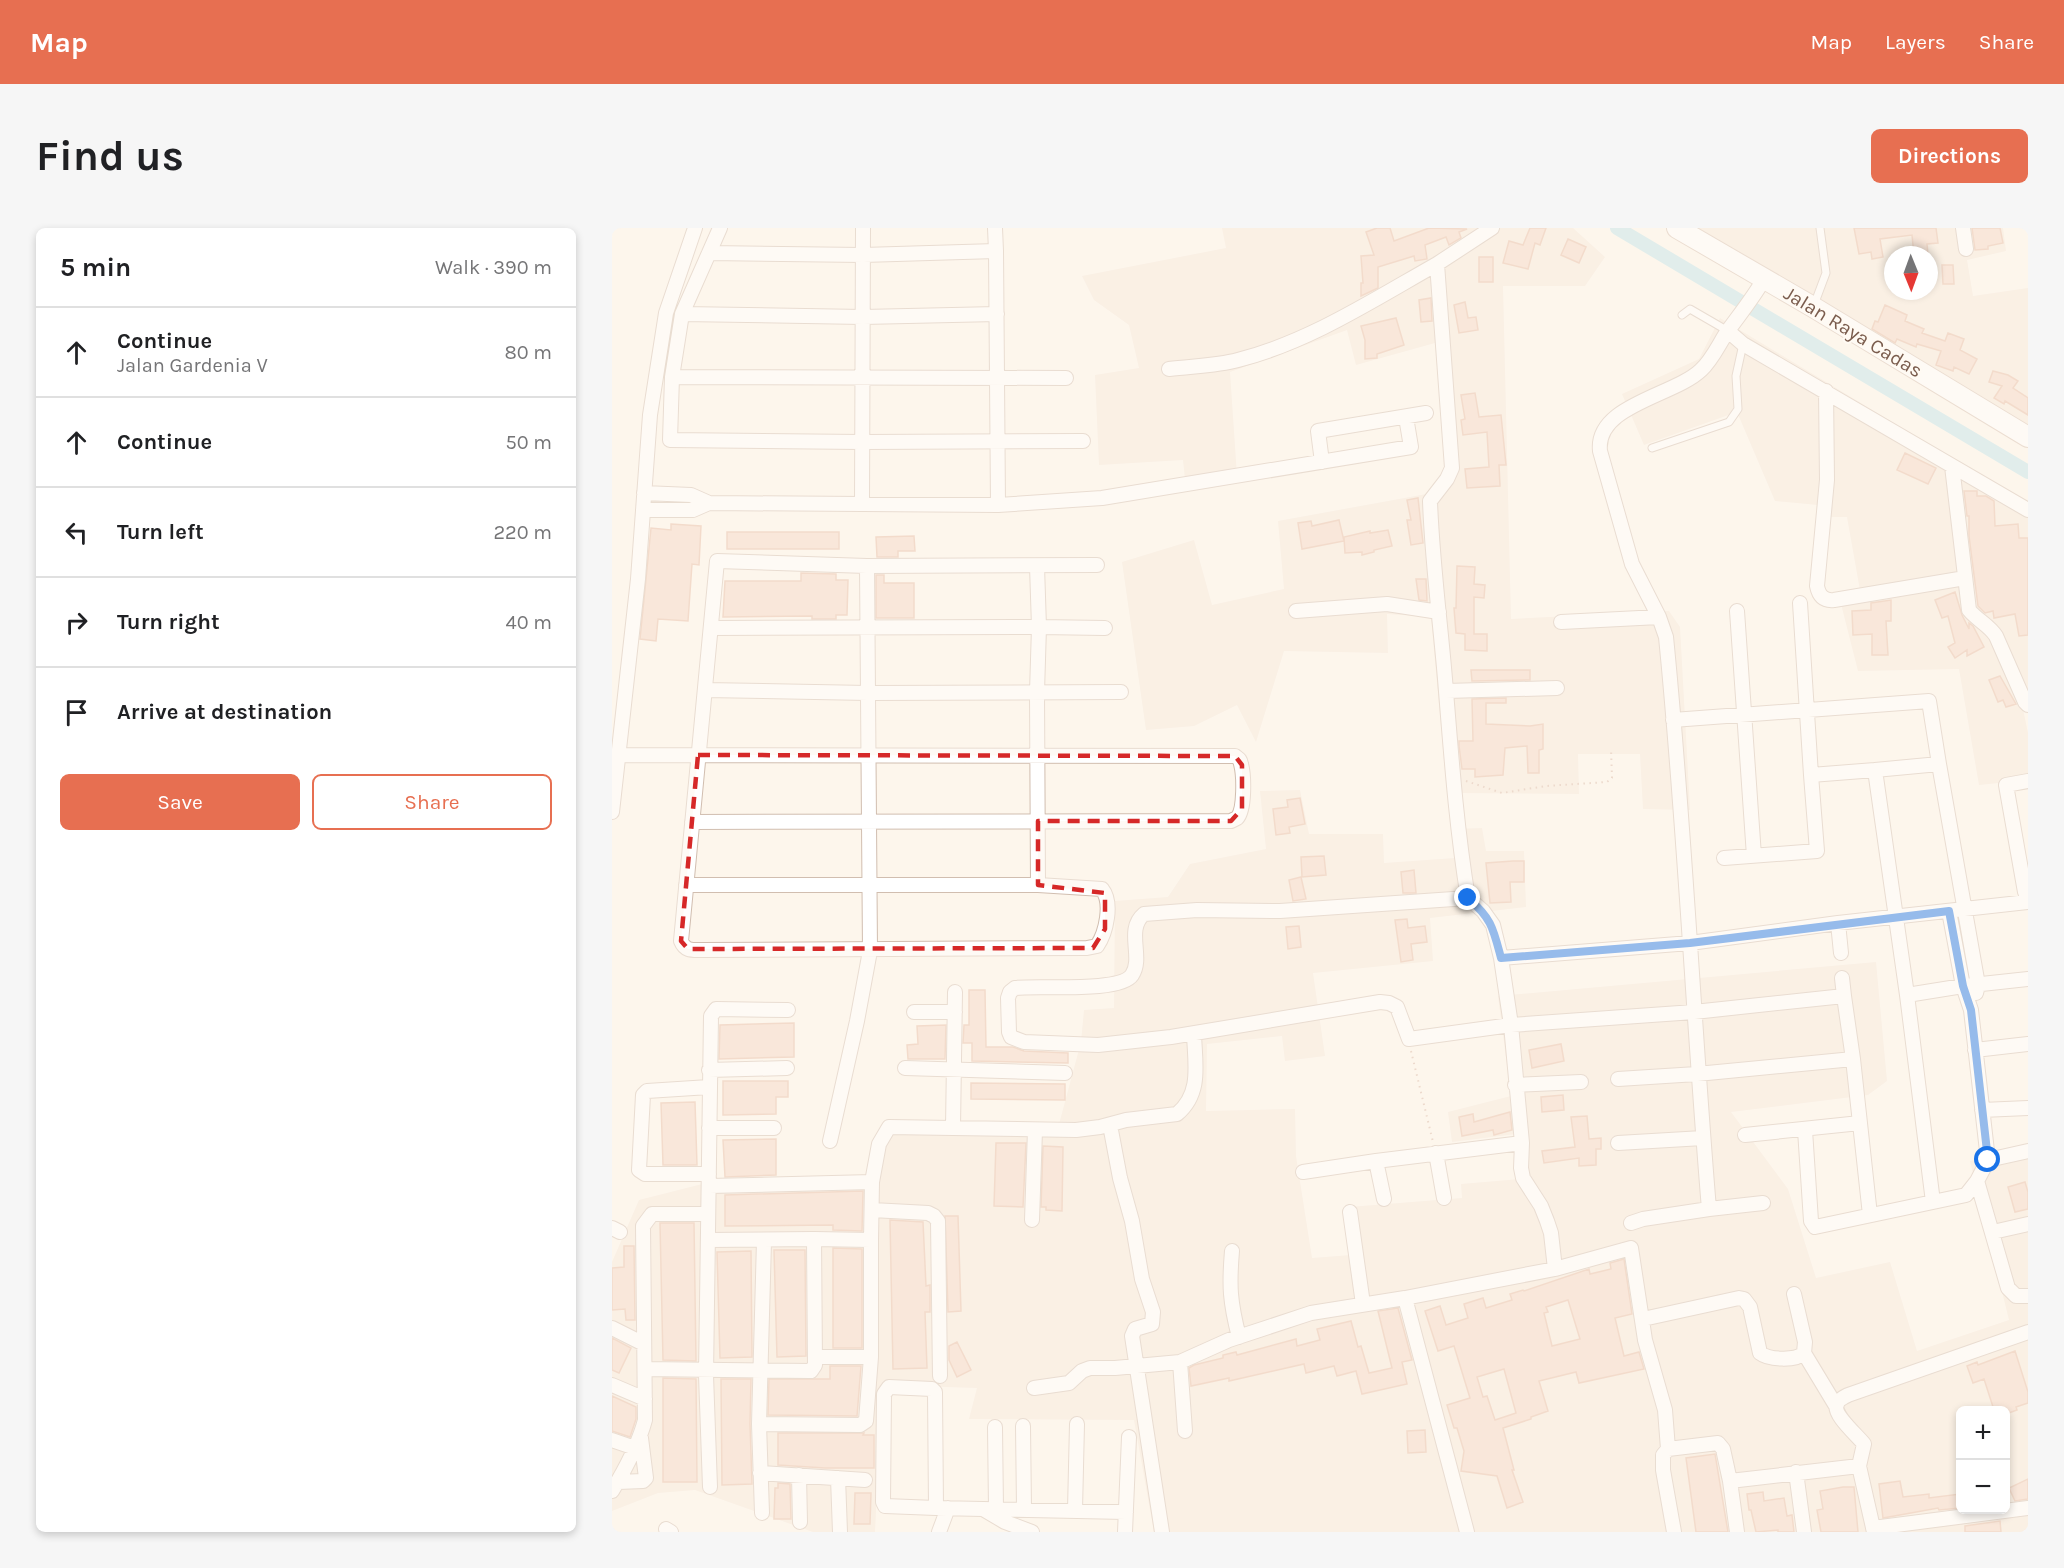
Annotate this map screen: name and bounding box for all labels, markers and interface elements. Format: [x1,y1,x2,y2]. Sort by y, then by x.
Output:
text: Map [30,26,88,59]
text: Map [1810,30,1852,54]
text: Layers [1885,30,1946,54]
text: Share [1979,30,2034,54]
button: Directions [1871,129,2028,183]
text: Find us [36,131,184,181]
north arrow [1884,246,1938,300]
text: 5 min [60,252,131,283]
text: Walk · 390 m [435,256,552,279]
street label: Jalan Raya Cadas [1780,282,1926,382]
text: Continue [117,328,212,354]
icon: ahead [60,336,93,369]
text: 80 m [504,341,552,364]
text: Jalan Gardenia V [117,354,268,377]
icon: ahead [60,426,93,459]
text: Continue [117,429,212,455]
text: 50 m [505,431,552,454]
icon: left [60,516,93,549]
text: Turn left [117,519,204,545]
text: 220 m [493,521,552,544]
icon: right [60,606,93,639]
text: Turn right [117,609,220,635]
text: 40 m [506,611,552,634]
icon: arrive [60,696,93,729]
text: Arrive at destination [117,699,332,725]
button: Save [60,774,300,830]
button: Share [312,774,552,830]
route end [1454,884,1480,910]
route start [1974,1146,2000,1172]
map controls [1956,1406,2010,1514]
button: + [1956,1406,2010,1460]
button: − [1956,1460,2010,1514]

